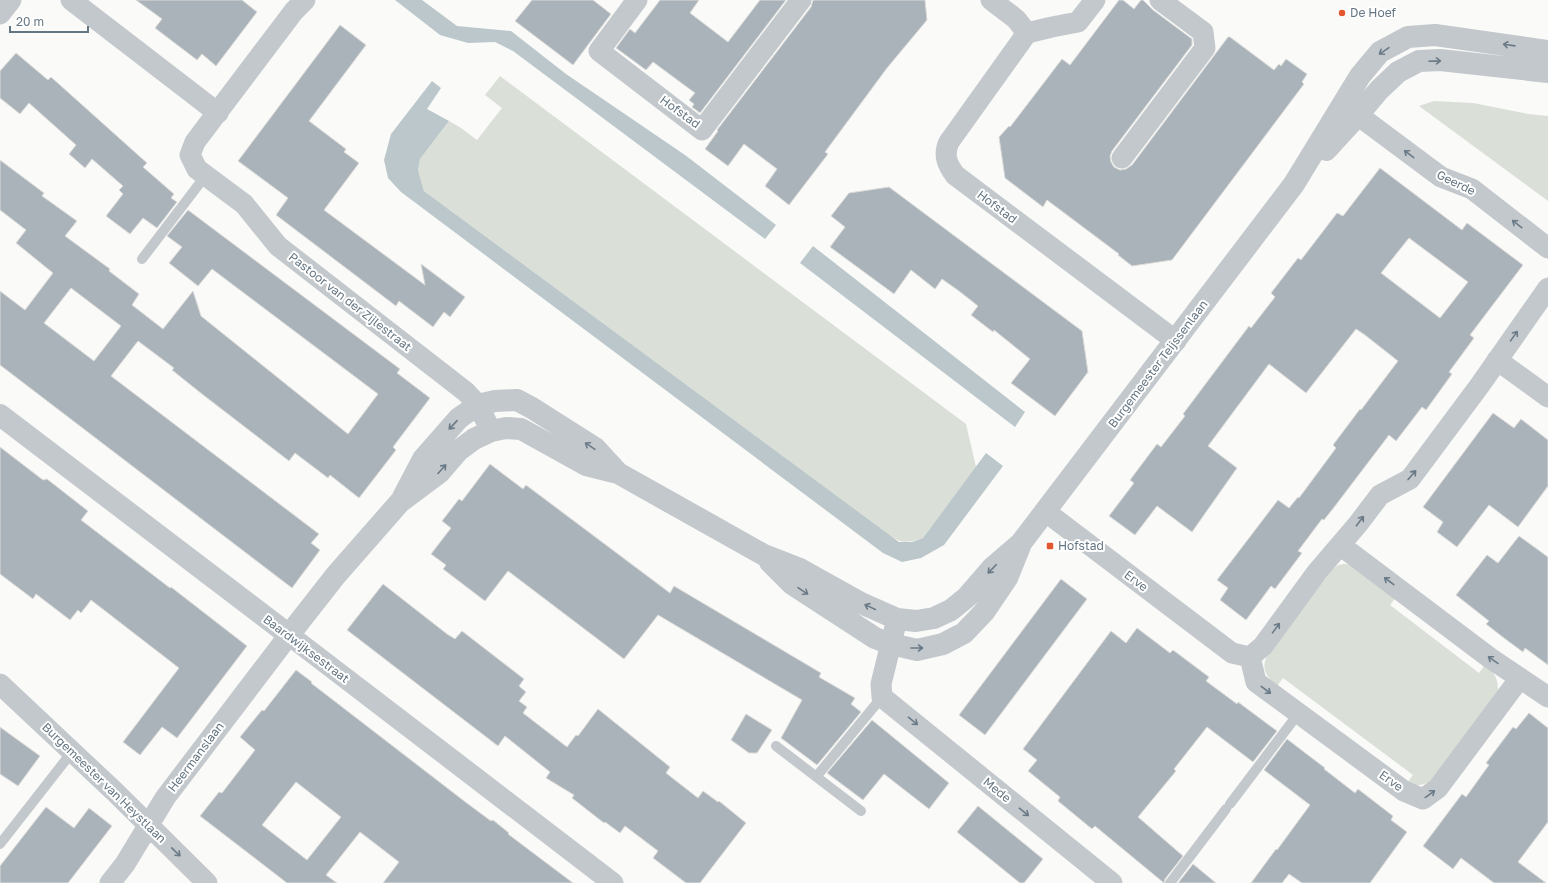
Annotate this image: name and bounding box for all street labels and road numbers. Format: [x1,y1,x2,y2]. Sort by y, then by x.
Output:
street label: Hofstad [657,92,703,131]
street label: Geerde [1434,167,1478,198]
street label: Hofstad [974,187,1020,226]
street label: Pastoor van der Zijlestraat [286,249,415,354]
street label: Burgemeester Teijssenlaan [1105,297,1211,431]
street label: Erve [1121,567,1151,594]
street label: Baardwijksestraat [260,611,352,686]
street label: Burgemeester van Heystlaan [39,719,169,846]
street label: Heermanslaan [164,719,227,795]
street label: Erve [1376,767,1406,794]
street label: Mede [980,774,1014,805]

